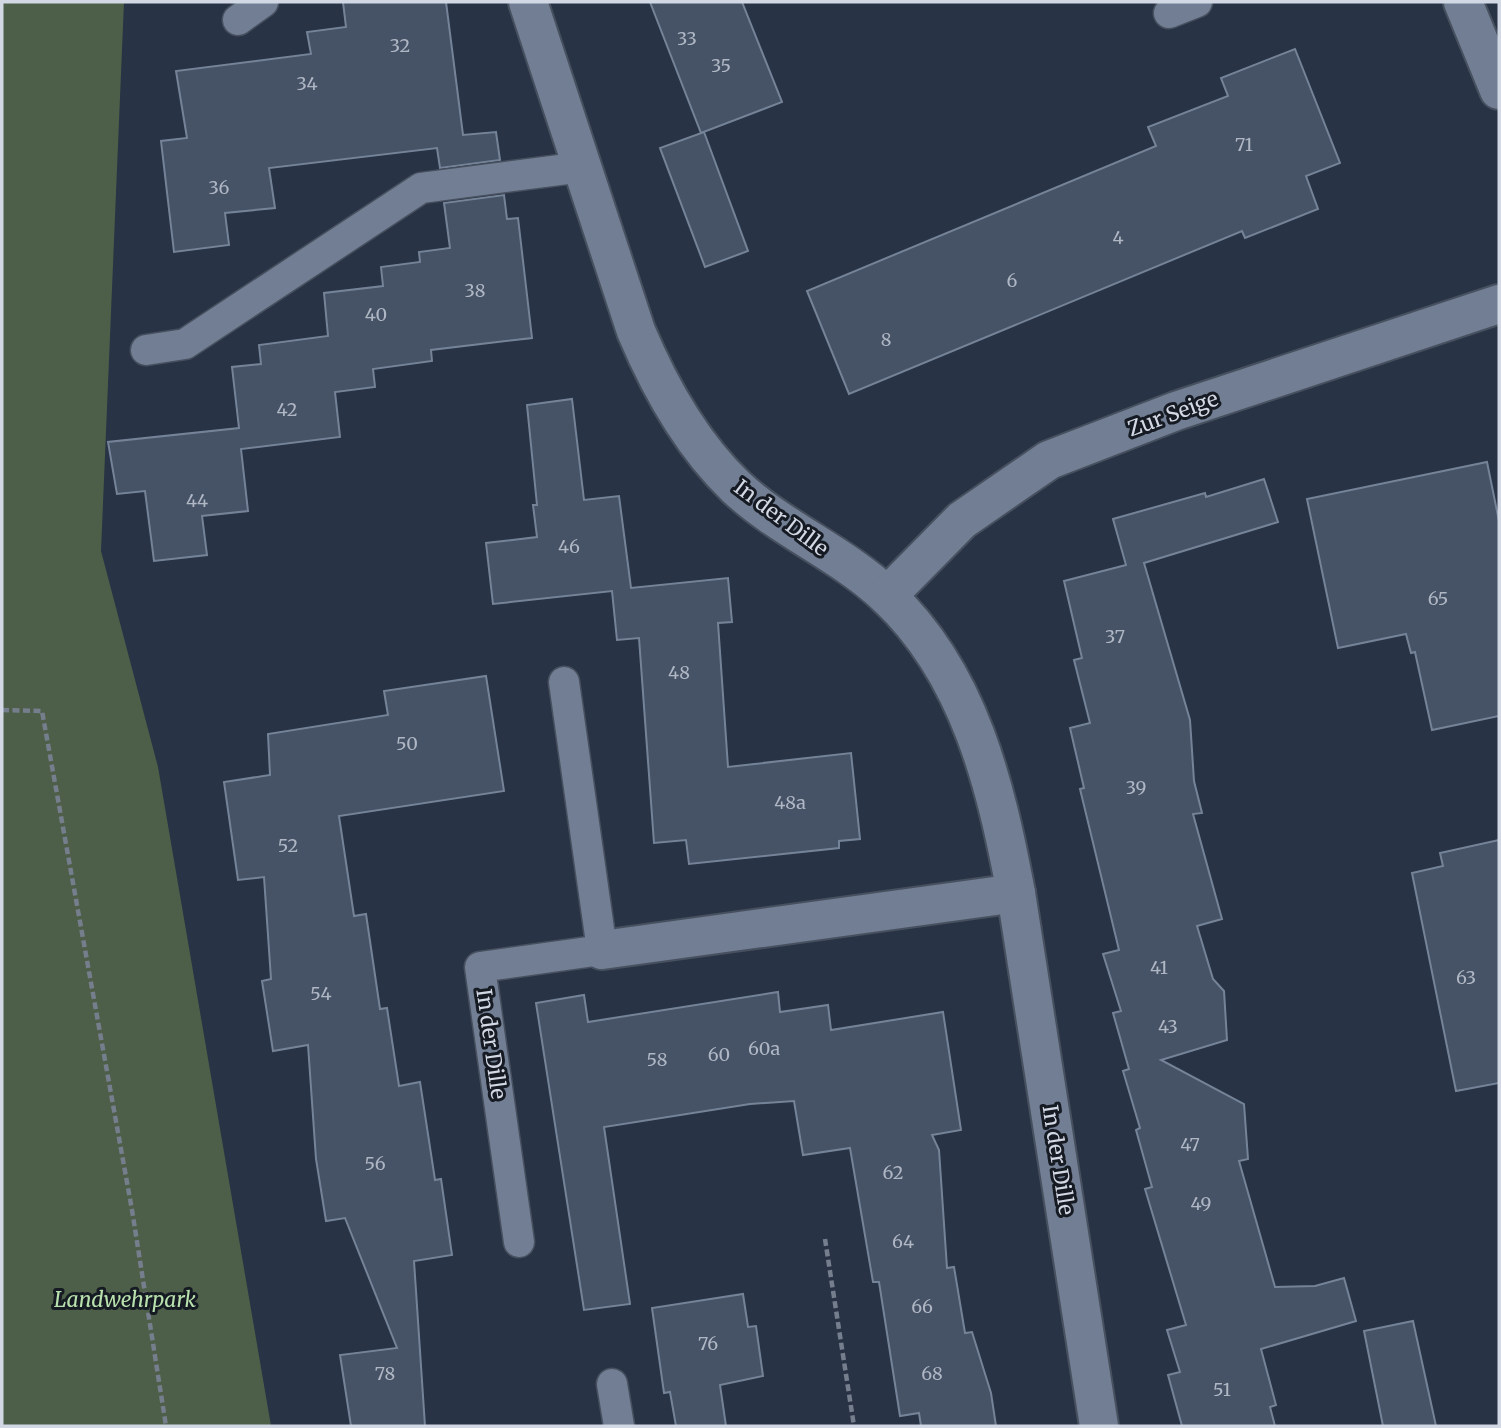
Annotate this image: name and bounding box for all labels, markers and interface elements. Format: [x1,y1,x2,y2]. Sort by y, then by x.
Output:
house number: 33 [677,27,697,50]
house number: 32 [390,34,410,57]
house number: 35 [711,54,731,77]
house number: 34 [296,72,318,95]
house number: 71 [1235,133,1253,156]
house number: 36 [209,176,230,199]
house number: 4 [1112,226,1124,249]
house number: 6 [1007,269,1018,292]
house number: 38 [465,279,485,302]
house number: 40 [365,303,387,326]
house number: 8 [881,328,891,351]
street label: Zur Seige [1124,385,1222,442]
house number: 42 [277,398,297,421]
street label: In der Dille [729,473,834,562]
house number: 44 [186,489,208,512]
house number: 46 [558,535,580,558]
house number: 65 [1428,587,1448,610]
house number: 37 [1105,625,1125,648]
house number: 48 [668,661,690,684]
house number: 50 [396,732,418,755]
house number: 39 [1126,776,1146,799]
house number: 48a [774,791,806,814]
house number: 52 [278,834,298,857]
house number: 41 [1150,956,1168,979]
house number: 63 [1456,966,1476,989]
house number: 54 [310,982,332,1005]
street label: In der Dille [470,987,513,1101]
house number: 43 [1158,1015,1178,1038]
house number: 60a [748,1037,780,1060]
house number: 60 [708,1043,730,1066]
house number: 58 [647,1048,667,1071]
street label: In der Dille [1036,1103,1081,1217]
house number: 47 [1180,1133,1200,1156]
house number: 56 [364,1152,386,1175]
house number: 62 [883,1161,903,1184]
house number: 49 [1191,1192,1211,1215]
house number: 64 [892,1230,914,1253]
park label: Landwehrpark [54,1286,197,1313]
house number: 66 [911,1295,933,1318]
house number: 76 [698,1332,718,1355]
house number: 78 [375,1362,395,1385]
house number: 68 [921,1362,943,1385]
house number: 51 [1213,1378,1231,1401]

